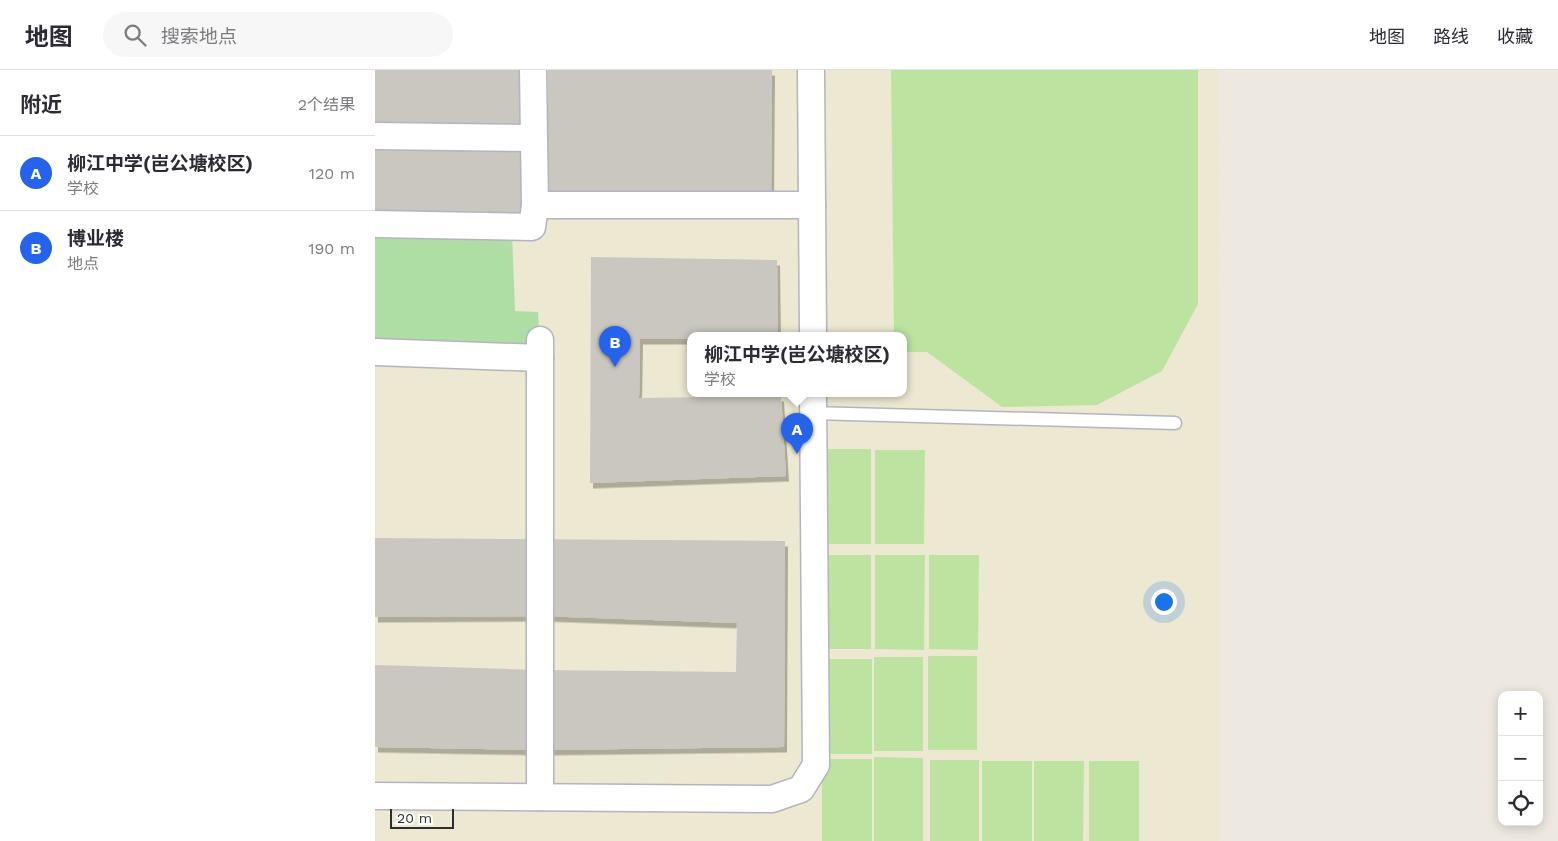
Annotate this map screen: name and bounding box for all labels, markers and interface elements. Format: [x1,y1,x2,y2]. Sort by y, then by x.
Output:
search box [103,12,453,57]
icon: search [121,21,149,49]
text: 地图 [25,23,73,51]
text: 搜索地点 [161,25,237,48]
text: 地图 [1369,26,1405,47]
text: 路线 [1433,26,1469,47]
text: 收藏 [1497,26,1533,47]
text: 附近 [20,92,62,117]
text: 2个结果 [298,95,355,114]
text: 柳江中学(岜公塘校区) [67,152,253,175]
text: A [31,164,41,183]
text: 120 m [309,164,355,183]
text: 学校 [67,179,99,198]
text: 博业楼 [67,227,124,250]
text: B [31,239,41,258]
text: 190 m [308,239,355,258]
text: 地点 [67,254,99,273]
pin: B [599,326,631,367]
popup [687,332,907,397]
text: 柳江中学(岜公塘校区) [704,343,890,366]
text: 学校 [704,370,736,389]
pin: A [781,413,813,454]
your location [1151,589,1177,615]
map controls [1498,691,1543,826]
button: + [1498,691,1543,736]
button: − [1498,736,1543,781]
button: locate [1498,781,1543,826]
scale bar [390,806,454,829]
text: 20 m [397,810,432,826]

